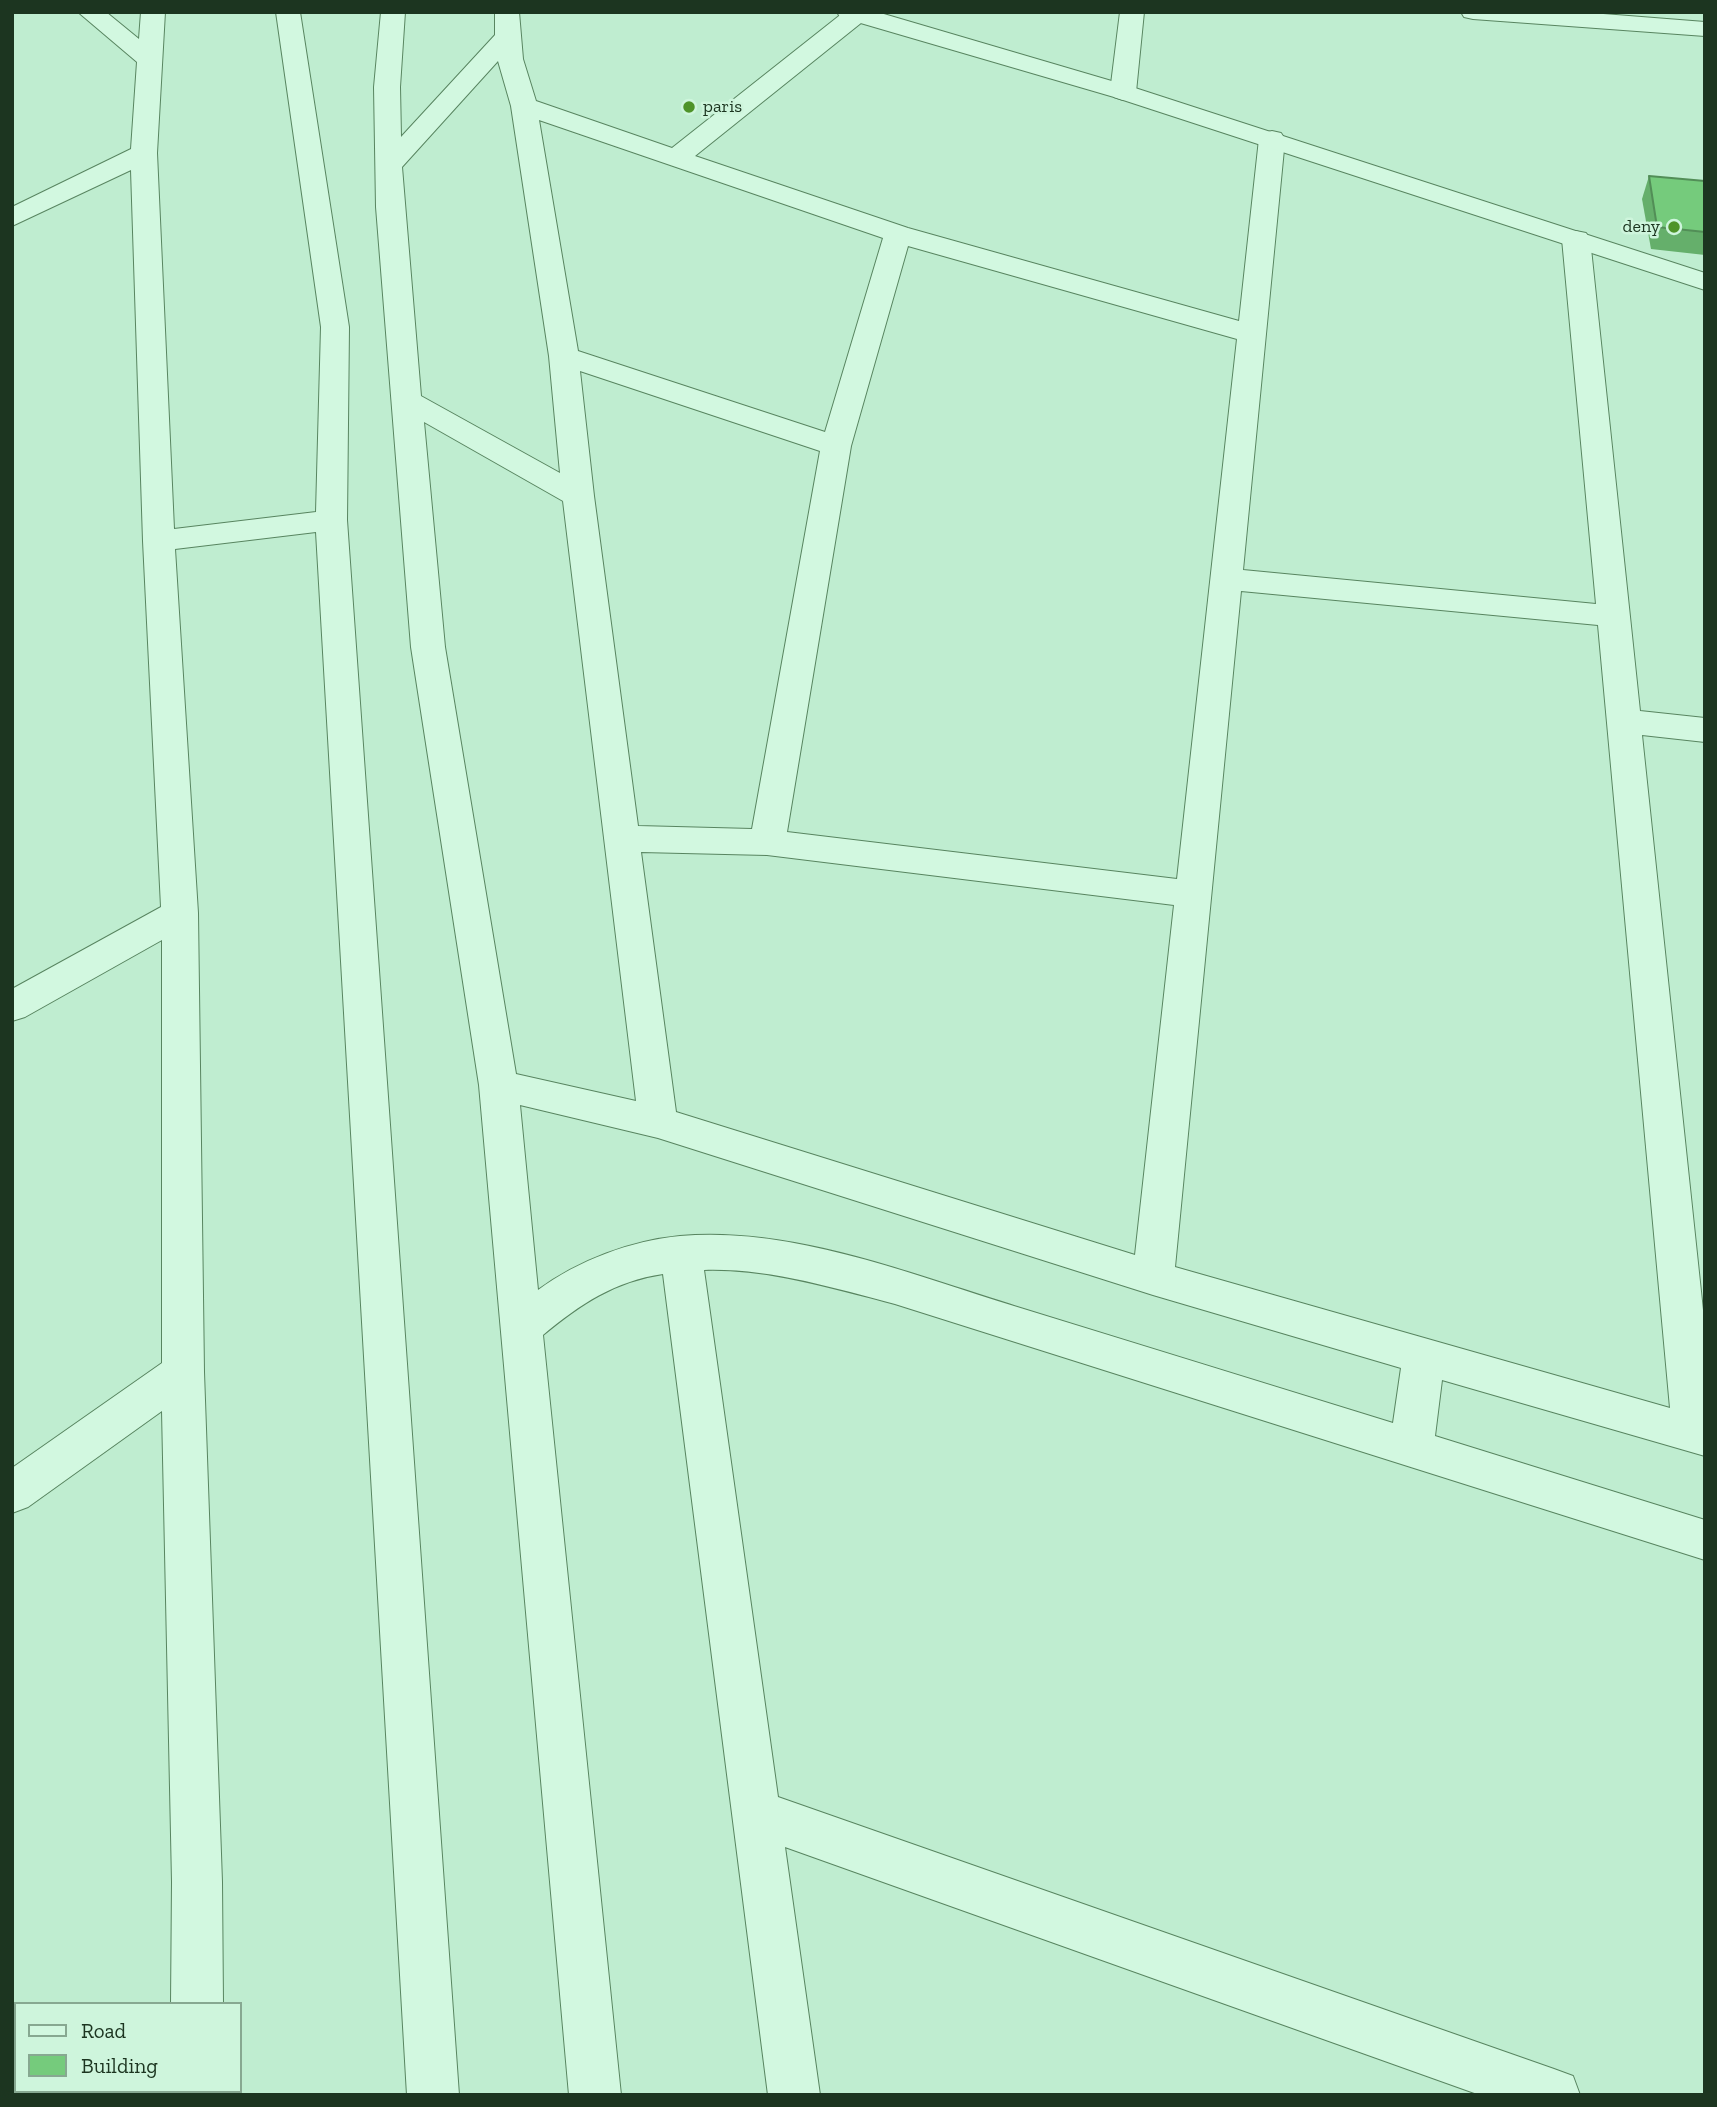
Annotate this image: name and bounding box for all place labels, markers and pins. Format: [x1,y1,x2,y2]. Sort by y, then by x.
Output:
place label: paris [703,96,742,118]
marker: paris [681,99,697,115]
place label: deny [1623,216,1660,238]
marker: deny [1666,219,1682,235]

